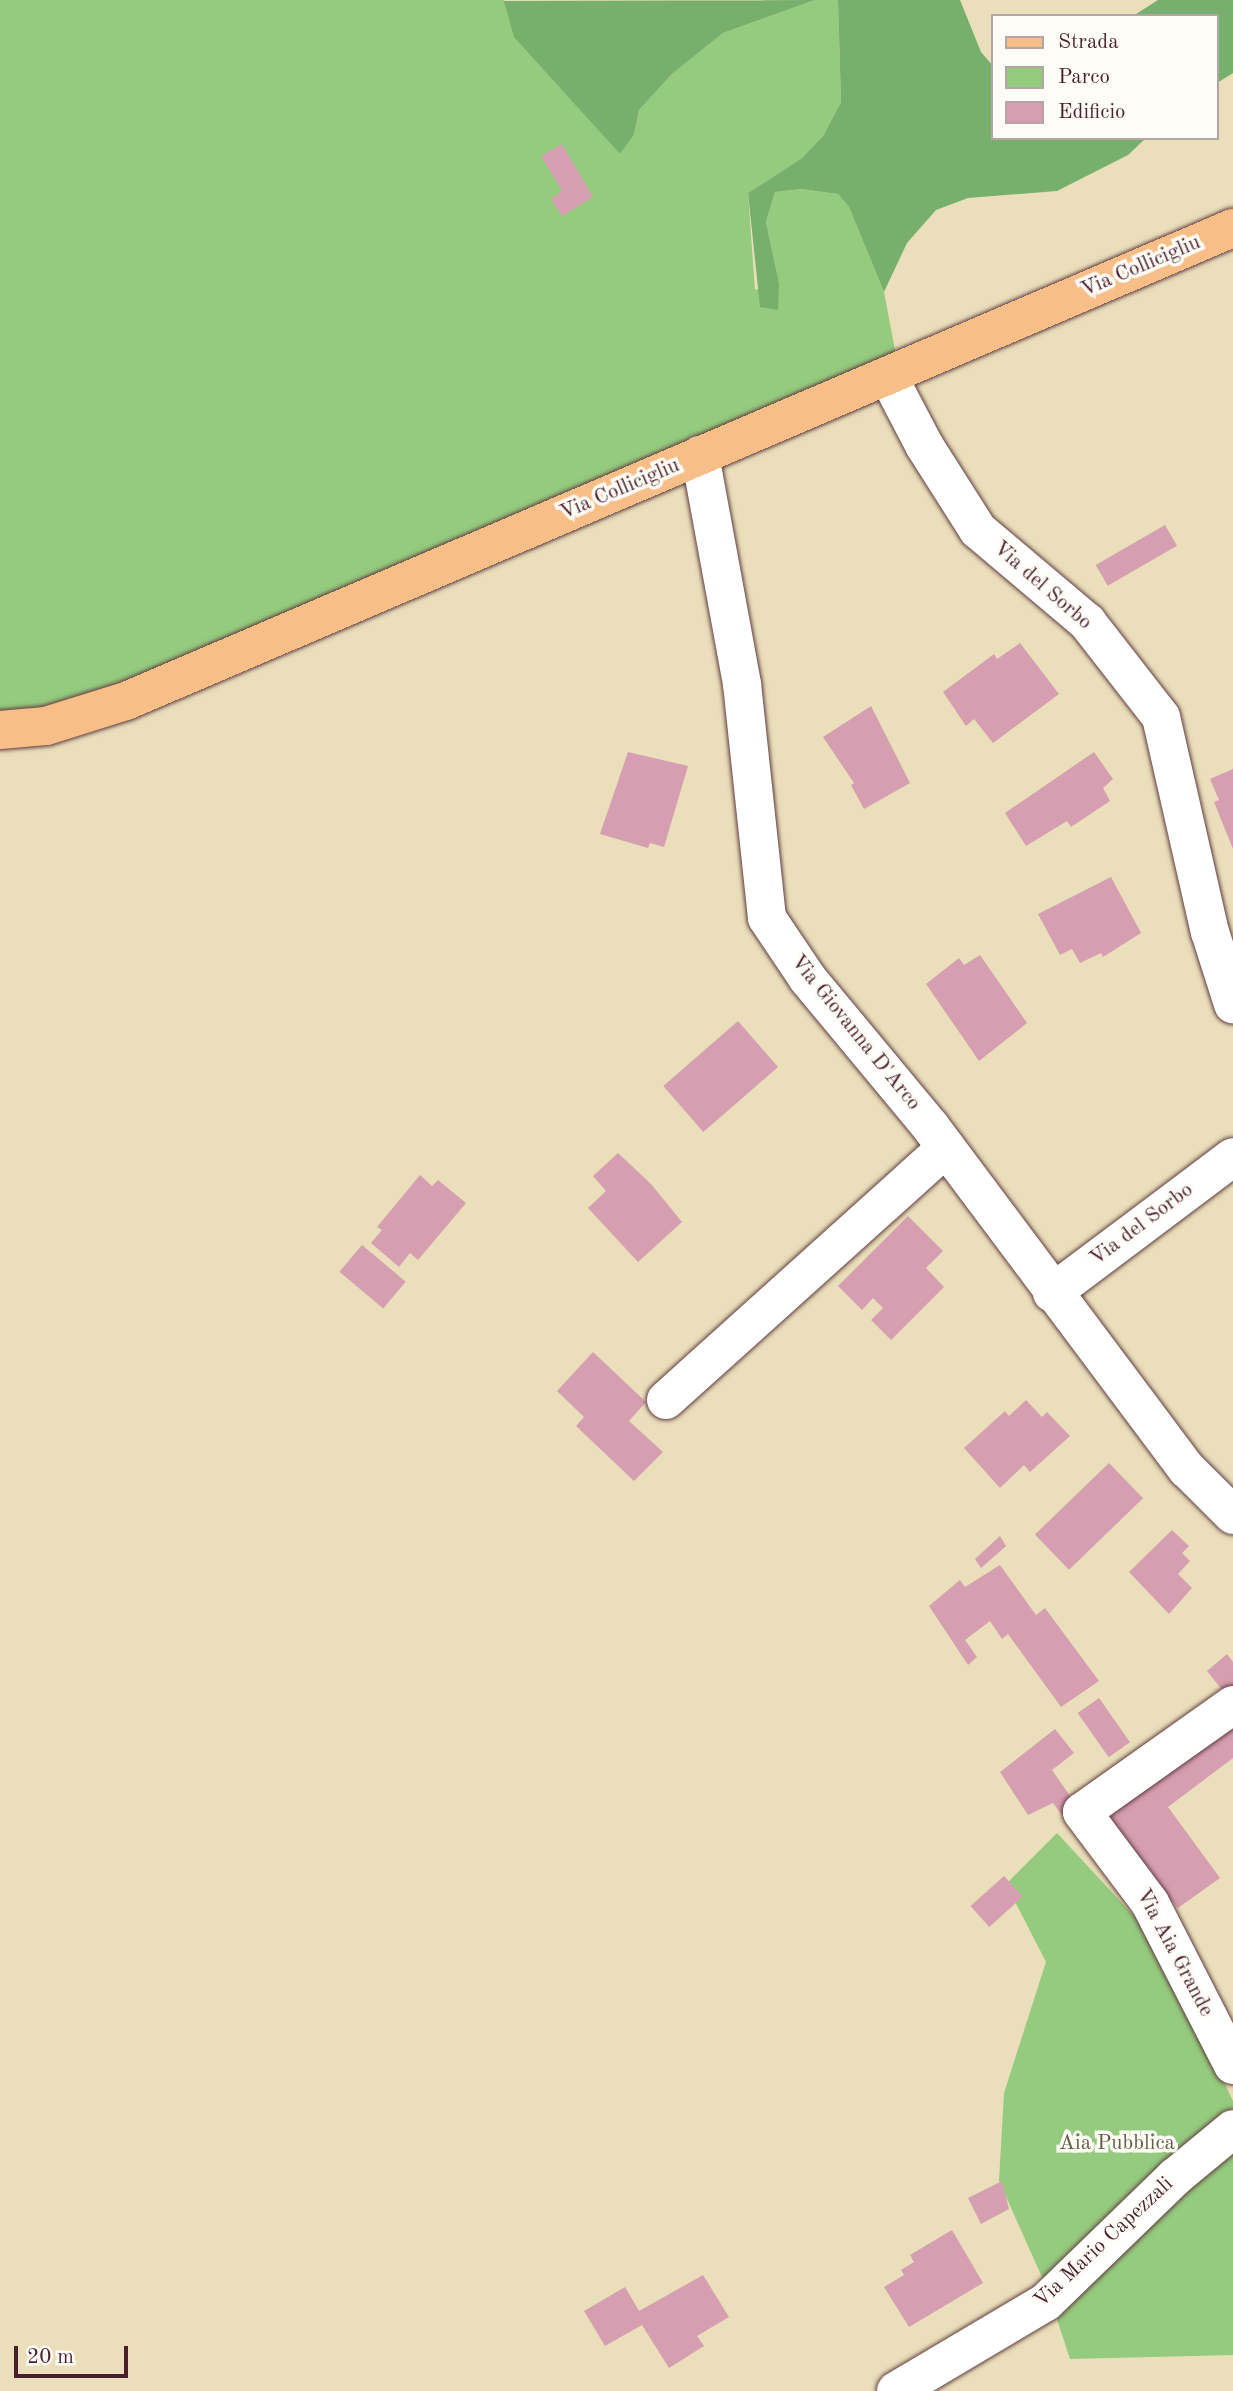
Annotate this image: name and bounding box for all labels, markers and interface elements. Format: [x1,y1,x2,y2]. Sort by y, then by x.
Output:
legend [992,14,1219,140]
text: Strada [1058,32,1119,53]
text: Parco [1058,67,1110,88]
text: Edificio [1058,102,1126,123]
street label: Via Collicigliu [1077,231,1205,303]
street label: Via Collicigliu [556,454,684,526]
street label: Via del Sorbo [987,536,1097,636]
street label: Via Giovanna D'Arco [784,950,926,1116]
street label: Via del Sorbo [1085,1178,1199,1272]
street label: Via Aia Grande [1130,1885,1218,2021]
park label: Aia Pubblica [1059,2131,1175,2157]
street label: Via Mario Capezzali [1029,2172,1179,2314]
scale bar [18,2332,131,2376]
text: 20 m [27,2347,74,2368]

